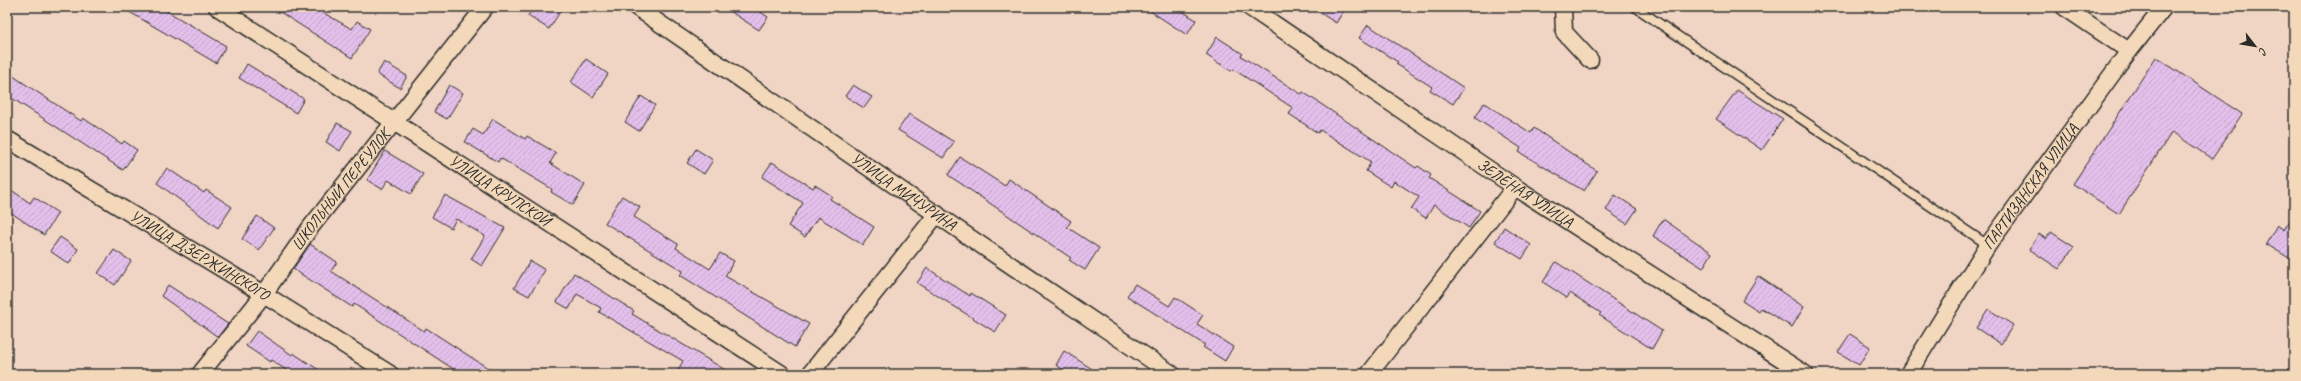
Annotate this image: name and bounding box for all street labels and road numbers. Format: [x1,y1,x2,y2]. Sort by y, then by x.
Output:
street label: ПАРТИЗАНСКАЯ УЛИЦА [1978,119,2083,253]
street label: ШКОЛЬНЫЙ ПЕРЕУЛОК [287,123,396,254]
street label: УЛИЦА МИЧУРИНА [847,148,961,235]
street label: УЛИЦА КРУПСКОЙ [445,150,556,232]
street label: ЗЕЛЁНАЯ УЛИЦА [1473,154,1578,232]
street label: УЛИЦА ДЗЕРЖИНСКОГО [126,206,275,306]

